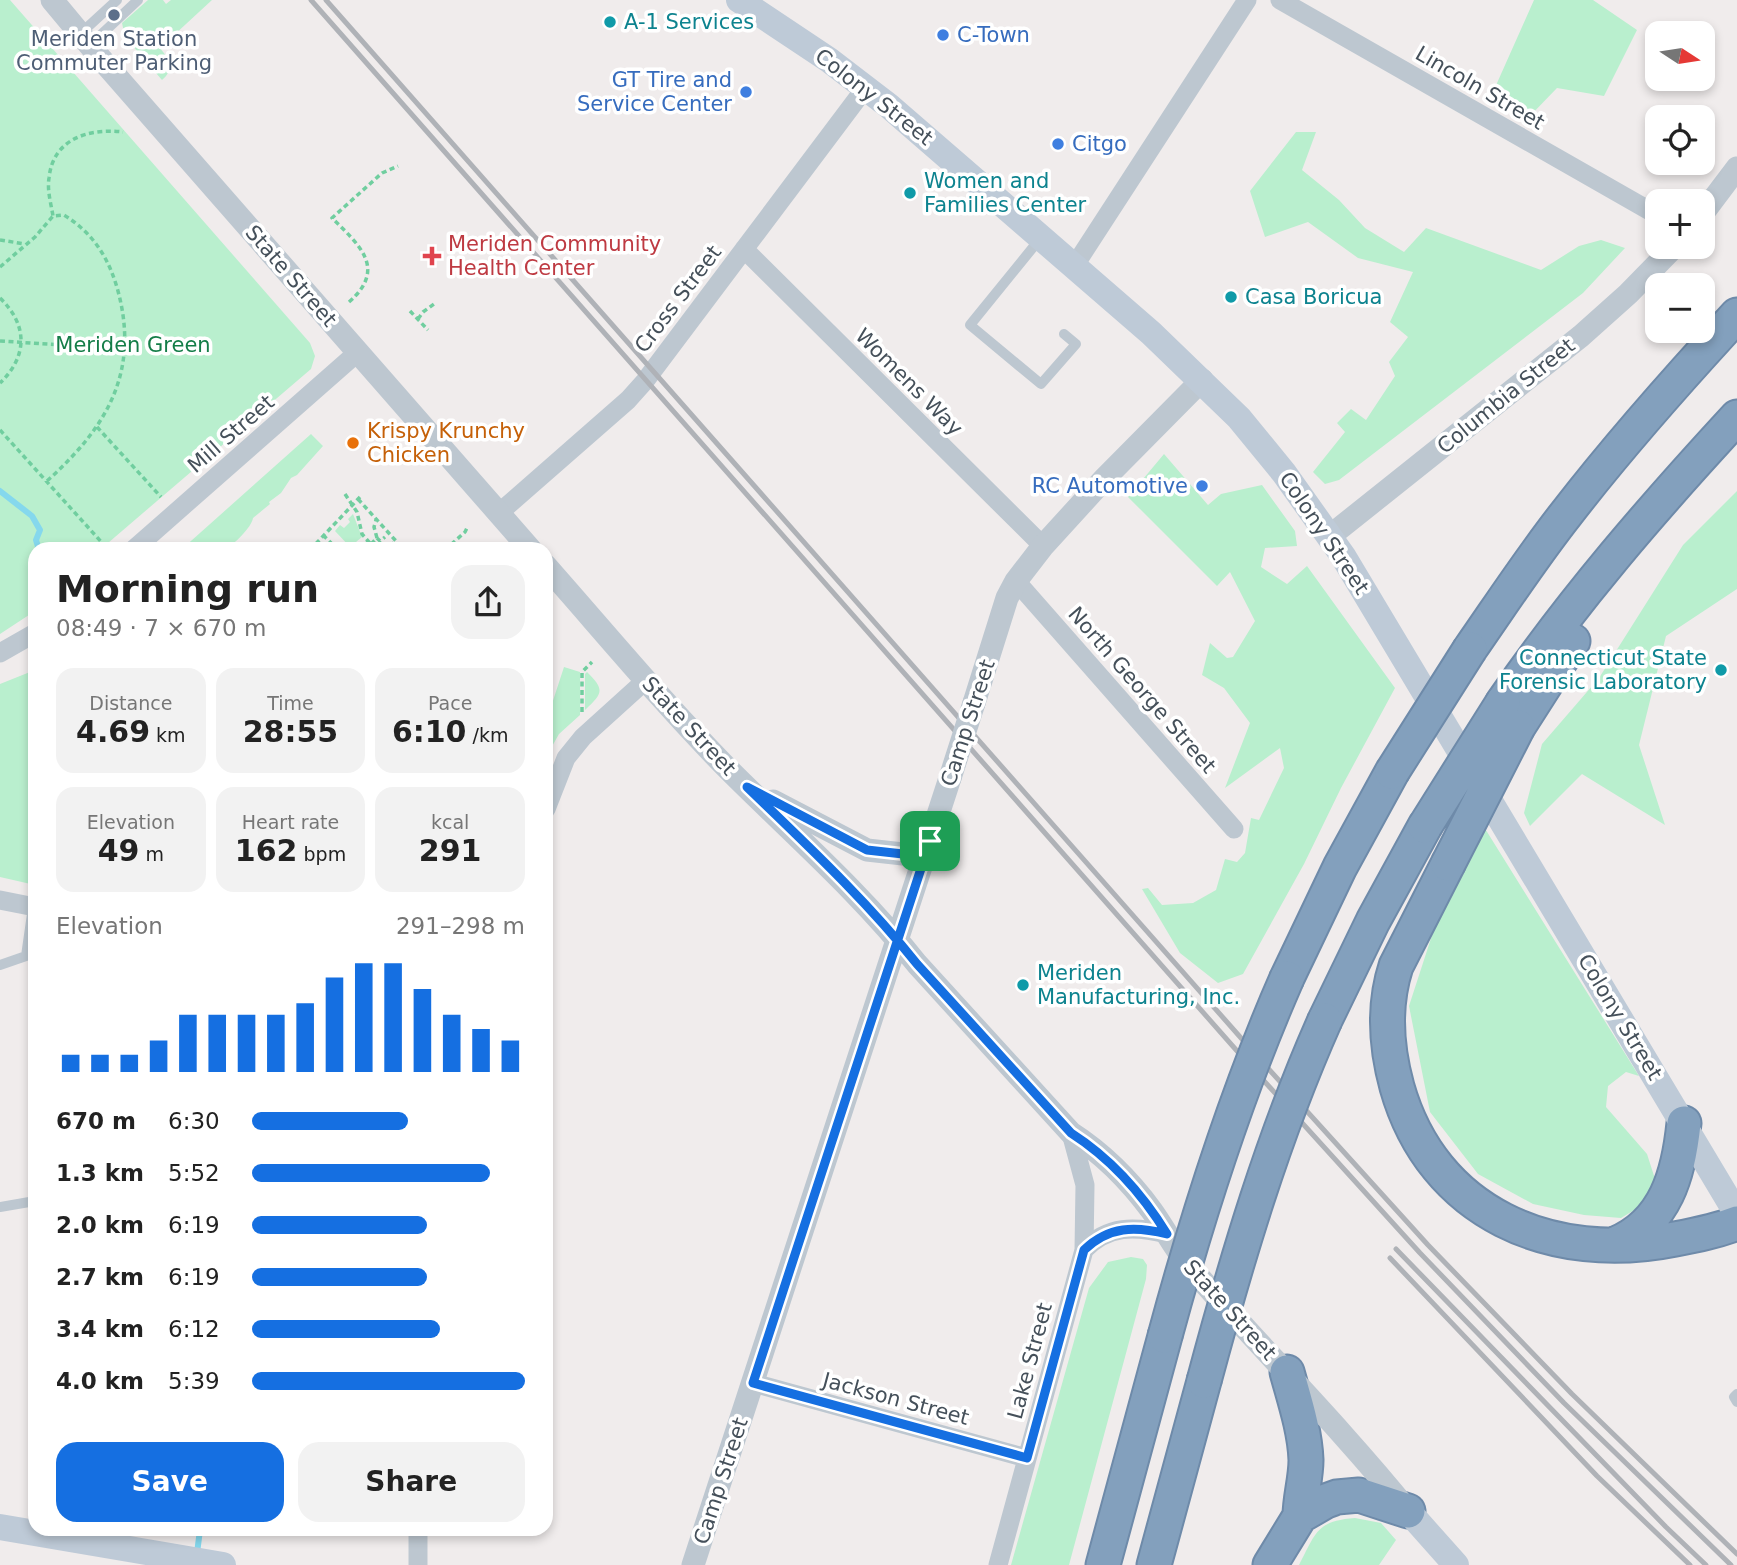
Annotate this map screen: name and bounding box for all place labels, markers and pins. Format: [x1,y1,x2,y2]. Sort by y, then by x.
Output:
marker: Meriden Station Commuter Parking [106,7,122,23]
place label: A-1 Services [624,10,754,34]
marker: A-1 Services [602,14,618,30]
place label: C-Town [957,23,1030,47]
place label: Meriden Station Commuter Parking [16,27,212,75]
marker: C-Town [935,27,951,43]
place label: GT Tire and Service Center [577,68,732,116]
marker: GT Tire and Service Center [738,84,754,100]
place label: Citgo [1072,132,1127,156]
marker: Citgo [1050,136,1066,152]
place label: Women and Families Center [924,169,1087,217]
marker: Women and Families Center [902,185,918,201]
place label: Meriden Community Health Center [448,232,661,280]
marker: Meriden Community Health Center [422,246,442,266]
place label: Casa Boricua [1245,285,1382,309]
marker: Casa Boricua [1223,289,1239,305]
place label: Krispy Krunchy Chicken [367,419,525,467]
marker: Krispy Krunchy Chicken [345,435,361,451]
place label: RC Automotive [1032,474,1188,498]
marker: RC Automotive [1194,478,1210,494]
place label: Connecticut State Forensic Laboratory [1499,646,1707,694]
marker: Connecticut State Forensic Laboratory [1713,662,1729,678]
pin [900,811,960,871]
place label: Meriden Manufacturing, Inc. [1037,961,1240,1009]
marker: Meriden Manufacturing, Inc. [1015,977,1031,993]

